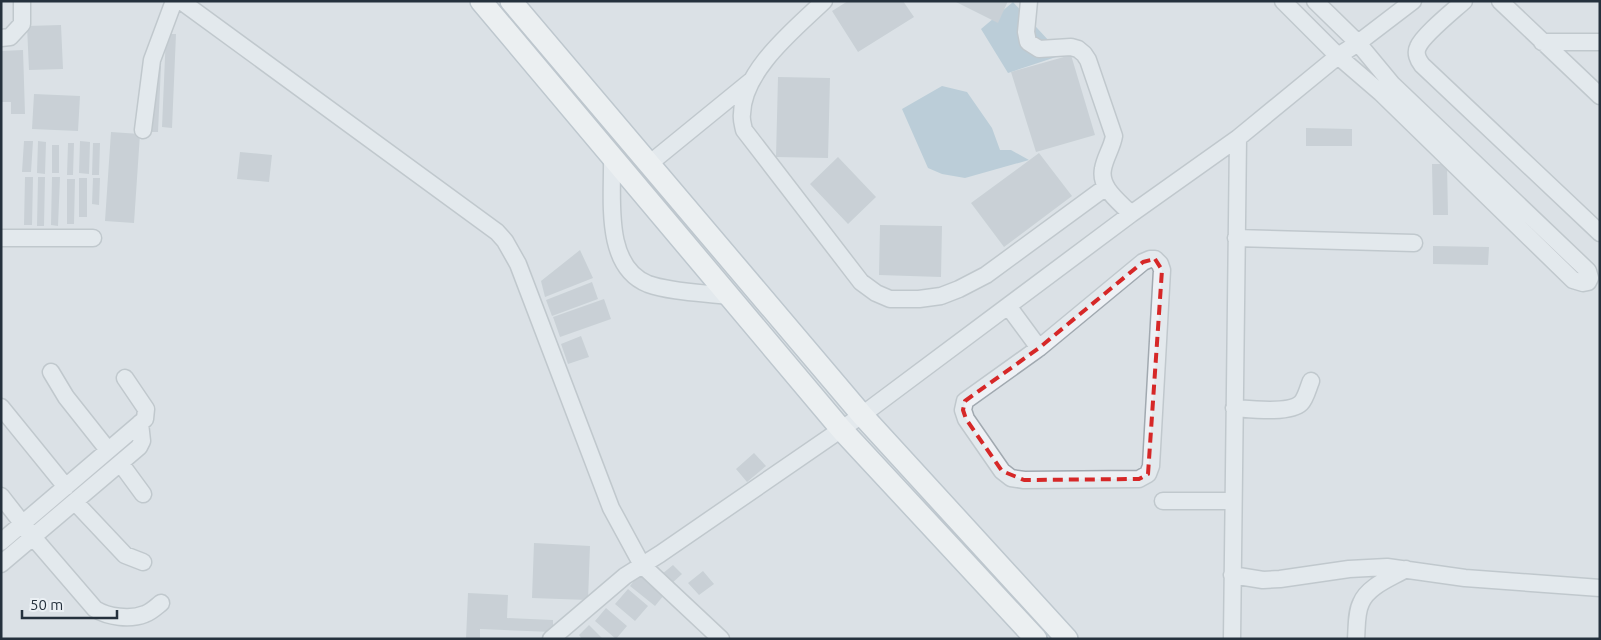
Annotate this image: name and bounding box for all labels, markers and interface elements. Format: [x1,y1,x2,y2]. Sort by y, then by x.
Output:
scale bar [22,588,118,620]
text: 50 m [30,596,63,613]

